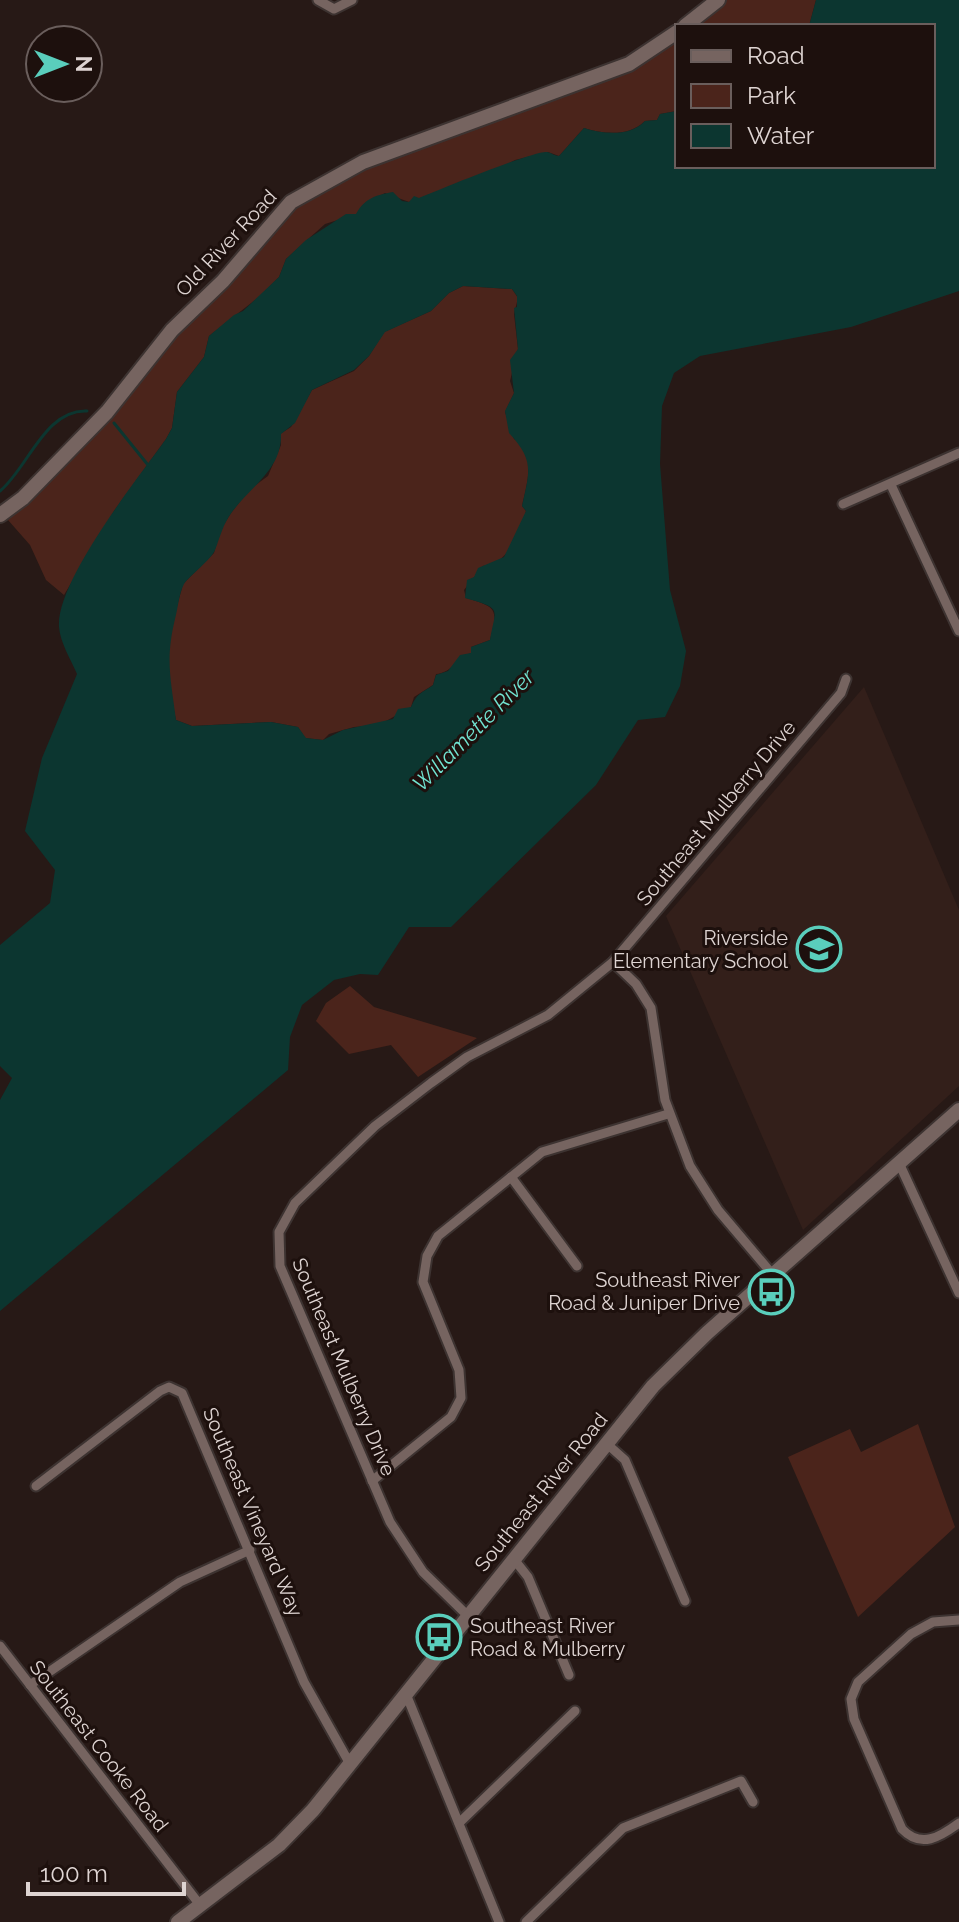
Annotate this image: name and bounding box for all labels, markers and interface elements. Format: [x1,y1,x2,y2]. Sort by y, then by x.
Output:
north arrow [24,24,104,104]
legend [675,24,935,168]
text: Road [747,41,805,70]
text: N [71,56,97,72]
text: Park [747,81,796,110]
text: Water [747,121,815,150]
street label: Old River Road [171,185,281,301]
water label: Willamette River [407,663,540,796]
street label: Southeast Mulberry Drive [631,715,801,911]
school or university icon: Riverside Elementary School [795,925,843,973]
place label: Riverside Elementary School [613,926,789,973]
street label: Southeast Mulberry Drive [287,1254,401,1480]
place label: Southeast River Road & Juniper Drive [548,1268,740,1315]
bus stop icon: Southeast River Road & Juniper Drive [747,1268,795,1316]
street label: Southeast Vineyard Way [198,1404,308,1620]
street label: Southeast River Road [470,1408,612,1576]
bus stop icon: Southeast River Road & Mulberry [415,1613,463,1661]
place label: Southeast River Road & Mulberry [470,1614,625,1661]
street label: Southeast Cooke Road [25,1656,173,1836]
scale bar [28,1846,184,1896]
text: 100 m [40,1859,108,1888]

